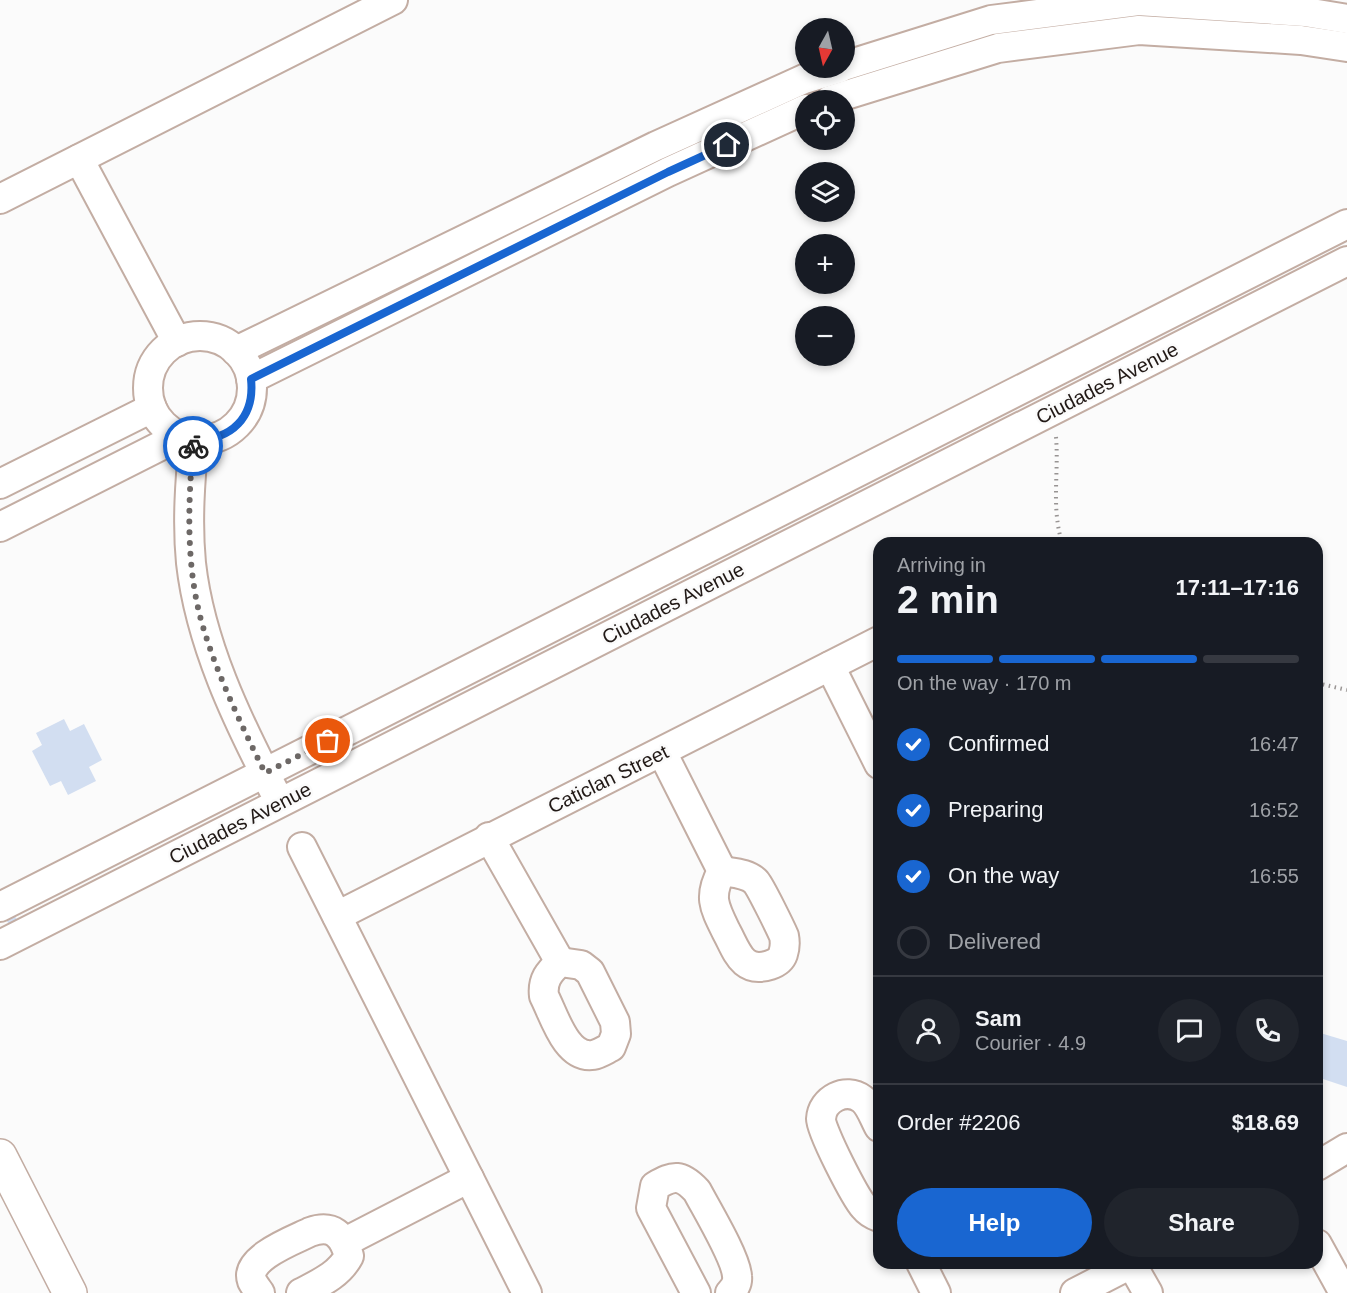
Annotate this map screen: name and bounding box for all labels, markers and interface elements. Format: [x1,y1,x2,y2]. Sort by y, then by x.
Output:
north arrow [795,18,855,78]
map controls [795,18,855,366]
button: locate [795,90,855,150]
pin [701,119,752,170]
icon: home [710,128,743,161]
button: layers [795,162,855,222]
button: + [795,234,855,294]
button: − [795,306,855,366]
street label: Ciudades Avenue [1032,338,1182,428]
courier [163,416,223,476]
icon: bike [177,430,210,463]
text: Arriving in [897,554,986,576]
street label: Ciudades Avenue [598,558,748,648]
text: 17:11–17:16 [1175,575,1299,600]
text: 2 min [897,578,999,621]
text: On the way · 170 m [897,672,1072,694]
pin [302,715,353,766]
icon: bag [311,724,344,757]
icon: check [897,728,930,761]
text: Confirmed [948,731,1049,756]
text: 16:47 [1249,733,1299,755]
street label: Caticlan Street [544,740,672,818]
street label: Ciudades Avenue [165,778,315,868]
icon: check [897,794,930,827]
text: Preparing [948,797,1043,822]
text: 16:52 [1249,799,1299,821]
icon: check [897,860,930,893]
text: On the way [948,863,1059,888]
text: 16:55 [1249,865,1299,887]
text: Delivered [948,929,1041,954]
button: person [897,999,960,1062]
button: chat [1158,999,1221,1062]
button: phone [1236,999,1299,1062]
text: Sam [975,1006,1021,1031]
text: Courier · 4.9 [975,1032,1086,1054]
text: Order #2206 [897,1110,1021,1135]
text: $18.69 [1232,1110,1299,1135]
button: Help [897,1188,1092,1257]
button: Share [1104,1188,1299,1257]

